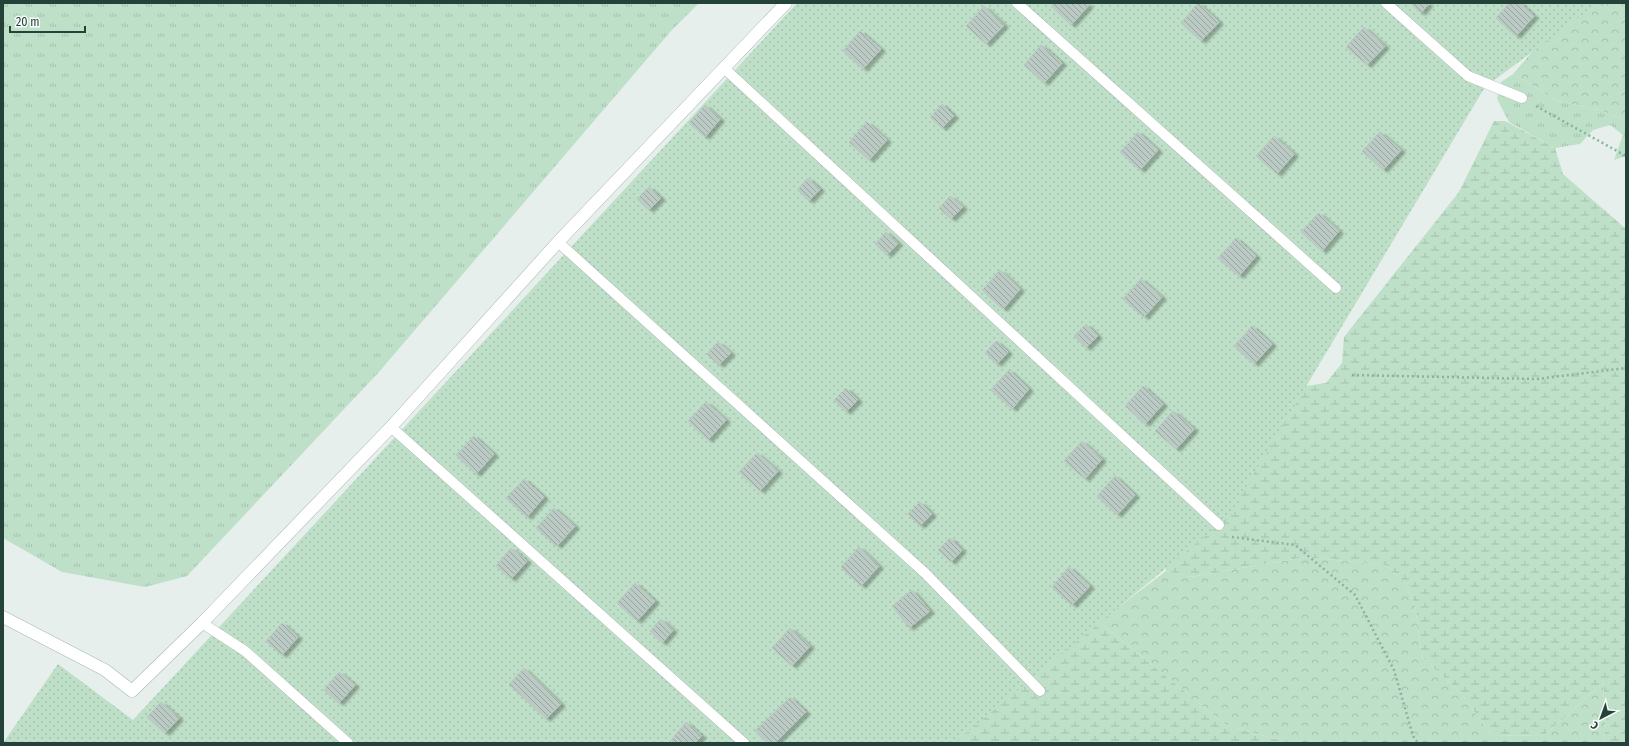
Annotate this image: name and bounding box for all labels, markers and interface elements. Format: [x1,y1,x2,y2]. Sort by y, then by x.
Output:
scale bar [10,8,85,34]
text: 20 m [16,15,40,29]
north arrow [1581,698,1621,738]
text: С [1588,718,1601,732]

